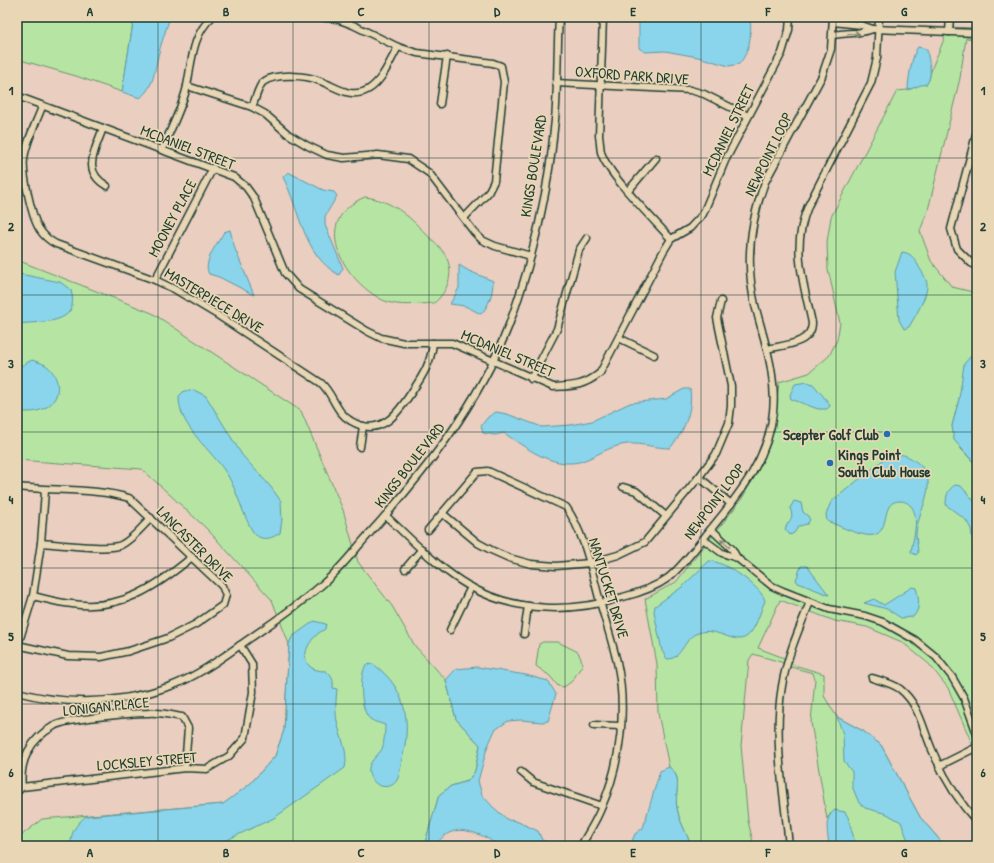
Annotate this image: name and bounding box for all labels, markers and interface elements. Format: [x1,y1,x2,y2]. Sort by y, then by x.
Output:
text: A [87,2,94,20]
text: B [223,2,230,20]
text: C [357,2,365,20]
text: D [494,2,501,20]
text: E [630,2,636,20]
text: F [765,2,772,20]
text: G [901,2,908,20]
one-way arrow [847,30,860,37]
street label: OXFORD PARK DRIVE [574,61,690,89]
street label: MCDANIEL STREET [697,80,760,179]
text: 1 [9,81,14,99]
text: 1 [981,81,986,99]
street label: NEWPOINT LOOP [739,109,797,199]
street label: KINGS BOULEVARD [515,113,552,219]
street label: MCDANIEL STREET [138,119,239,175]
street label: MOONEY PLACE [143,175,201,261]
text: 2 [8,217,15,235]
text: 2 [980,217,987,235]
street label: MASTERPIECE DRIVE [161,262,268,338]
street label: MCDANIEL STREET [458,324,559,383]
text: 3 [8,354,14,372]
text: 3 [980,354,986,372]
street label: KINGS BOULEVARD [369,417,450,512]
place label: Scepter Golf Club [783,424,879,446]
marker: Scepter Golf Club [882,429,892,439]
place label: Kings Point South Club House [838,444,931,482]
street label: NEWPOINT LOOP [678,458,750,544]
marker: Kings Point South Club House [825,458,835,468]
text: 4 [9,490,14,508]
text: 4 [981,490,986,508]
street label: LANCASTER DRIVE [152,501,238,587]
street label: NANTUCKET DRIVE [584,535,634,641]
one-way arrow [720,538,730,547]
text: 5 [8,627,14,645]
text: 5 [980,627,986,645]
street label: LONIGAN PLACE [62,691,150,721]
street label: LOCKSLEY STREET [96,746,199,776]
text: 6 [8,763,14,781]
text: 6 [980,763,986,781]
text: A [87,843,94,861]
text: B [223,843,230,861]
text: C [357,843,365,861]
text: D [494,843,501,861]
text: E [630,843,636,861]
text: F [765,843,772,861]
text: G [901,843,908,861]

